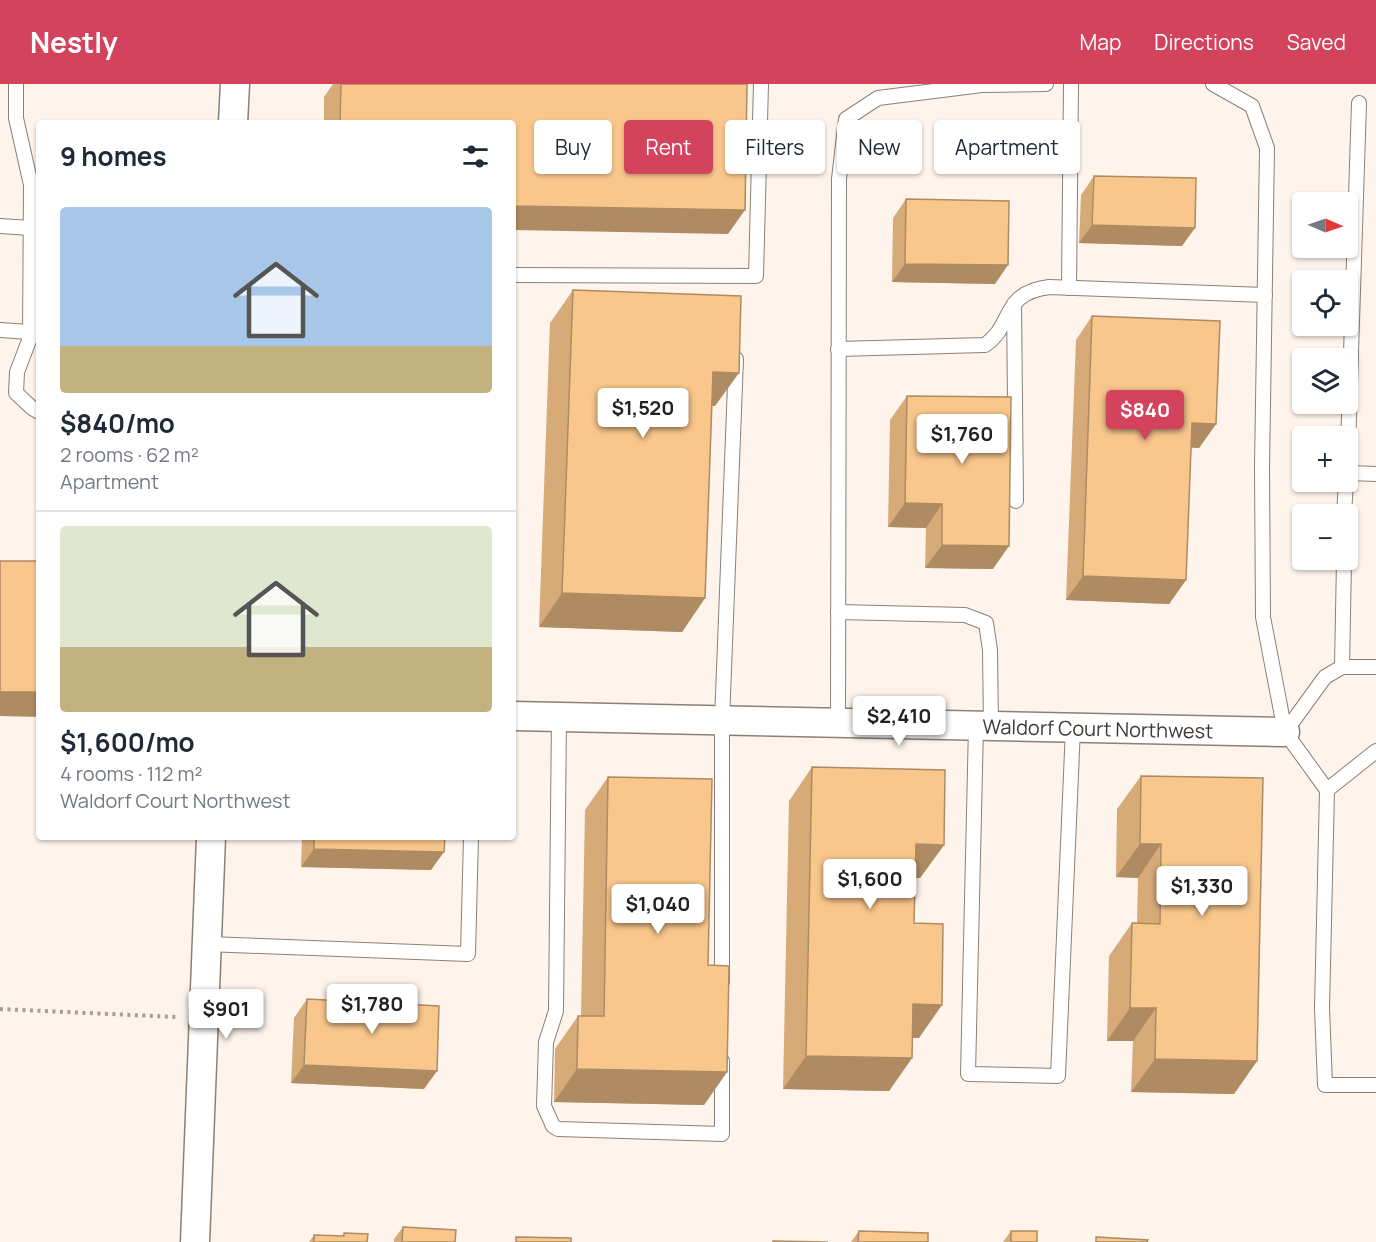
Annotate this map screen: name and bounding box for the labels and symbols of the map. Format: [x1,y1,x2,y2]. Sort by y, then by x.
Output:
north arrow [1292,192,1358,258]
pin: $1,520 [594,388,692,439]
pin: $840 [1109,390,1181,441]
pin: $1,760 [913,414,1011,465]
pin: $2,410 [850,696,948,747]
street label: Waldorf Court Northwest [982,712,1214,744]
pin: $1,600 [821,859,919,910]
pin: $1,330 [1153,866,1251,917]
pin: $1,040 [609,884,707,935]
pin: $1,780 [323,984,421,1035]
pin: $901 [190,989,262,1040]

